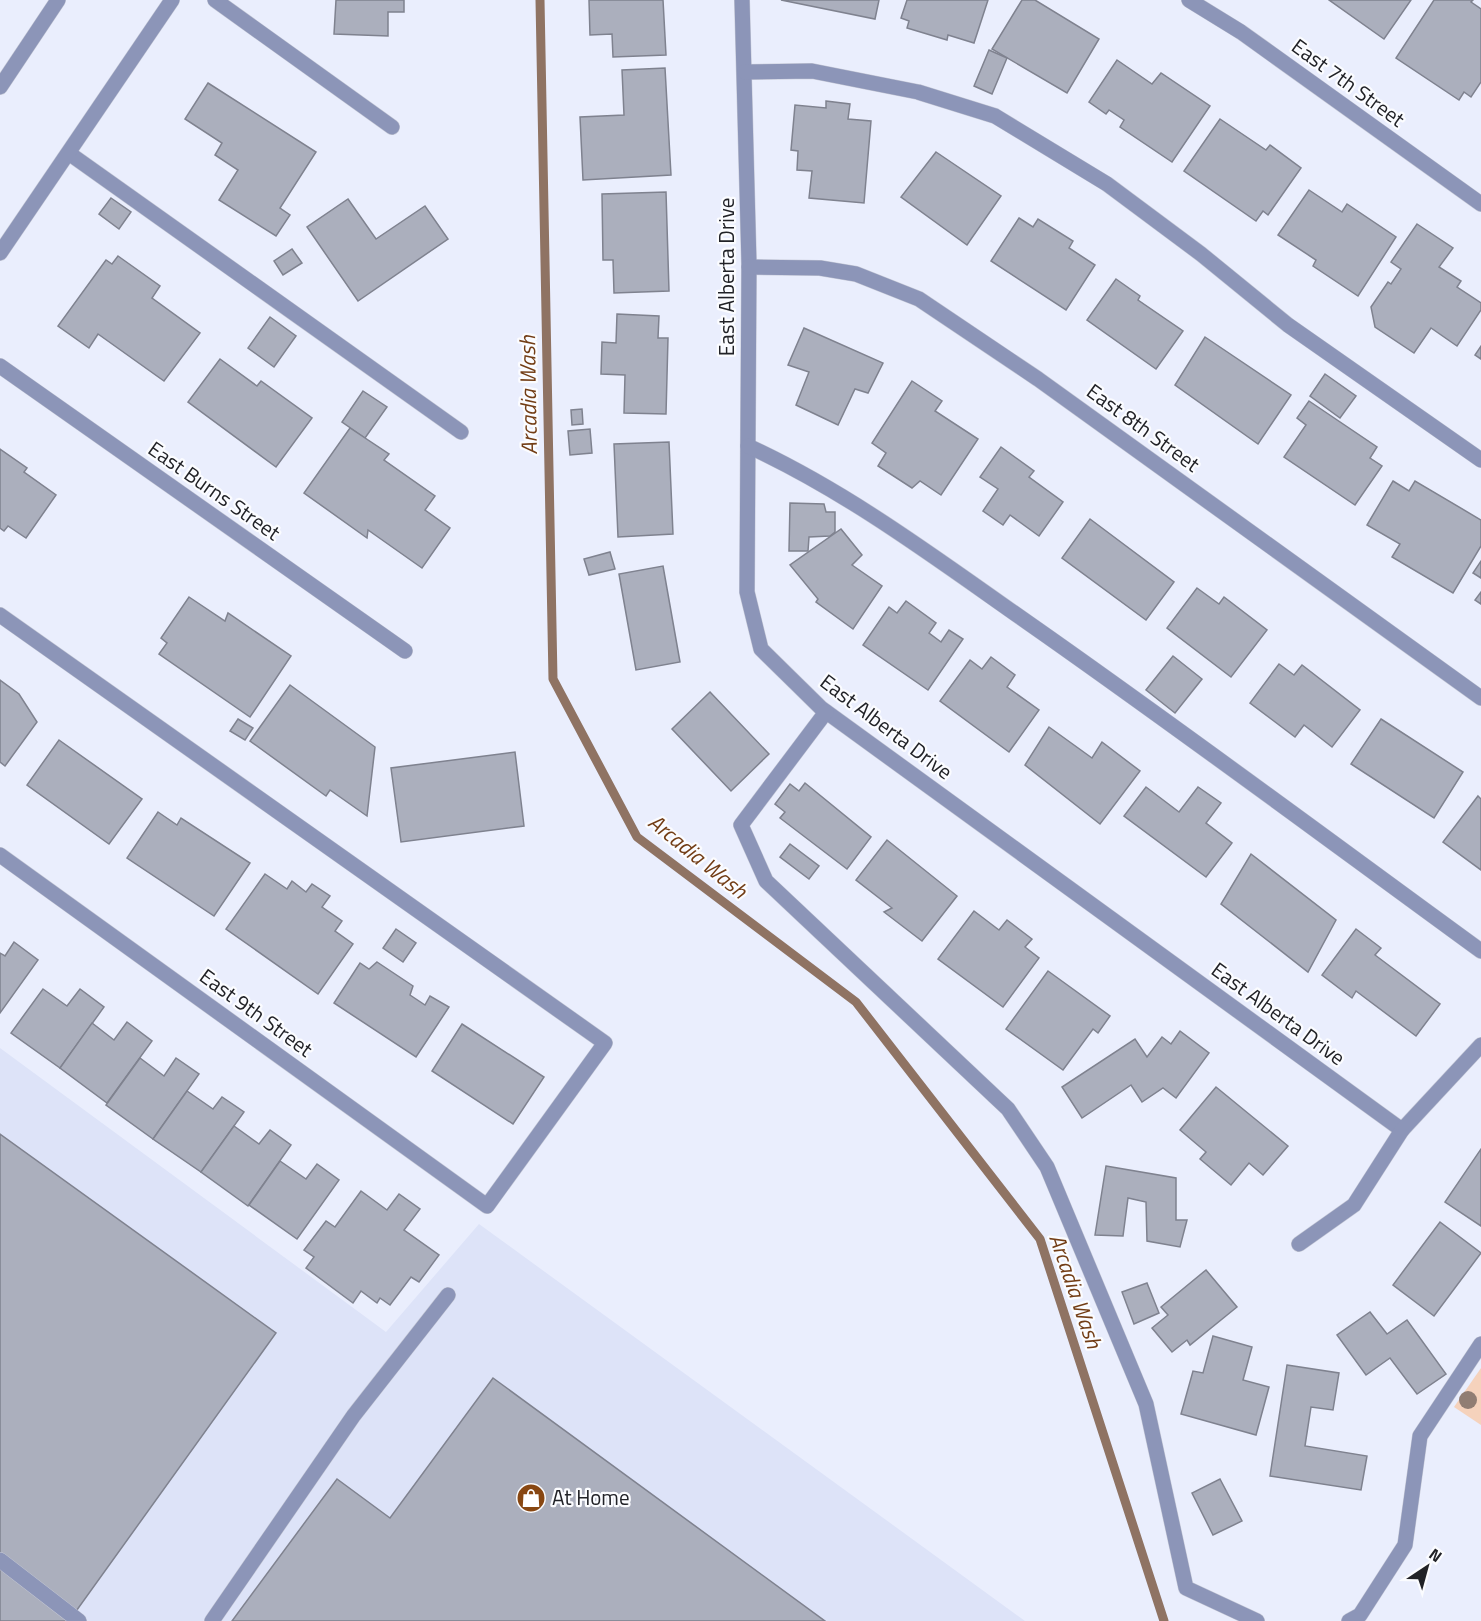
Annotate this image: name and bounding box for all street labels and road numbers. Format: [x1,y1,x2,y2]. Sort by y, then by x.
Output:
street label: East 7th Street [1285,30,1412,135]
street label: East Alberta Drive [710,198,742,356]
street label: East 8th Street [1080,375,1207,480]
street label: East Burns Street [142,433,288,548]
street label: East Alberta Drive [814,666,960,787]
street label: East Alberta Drive [1205,954,1352,1073]
street label: East 9th Street [193,960,320,1065]

